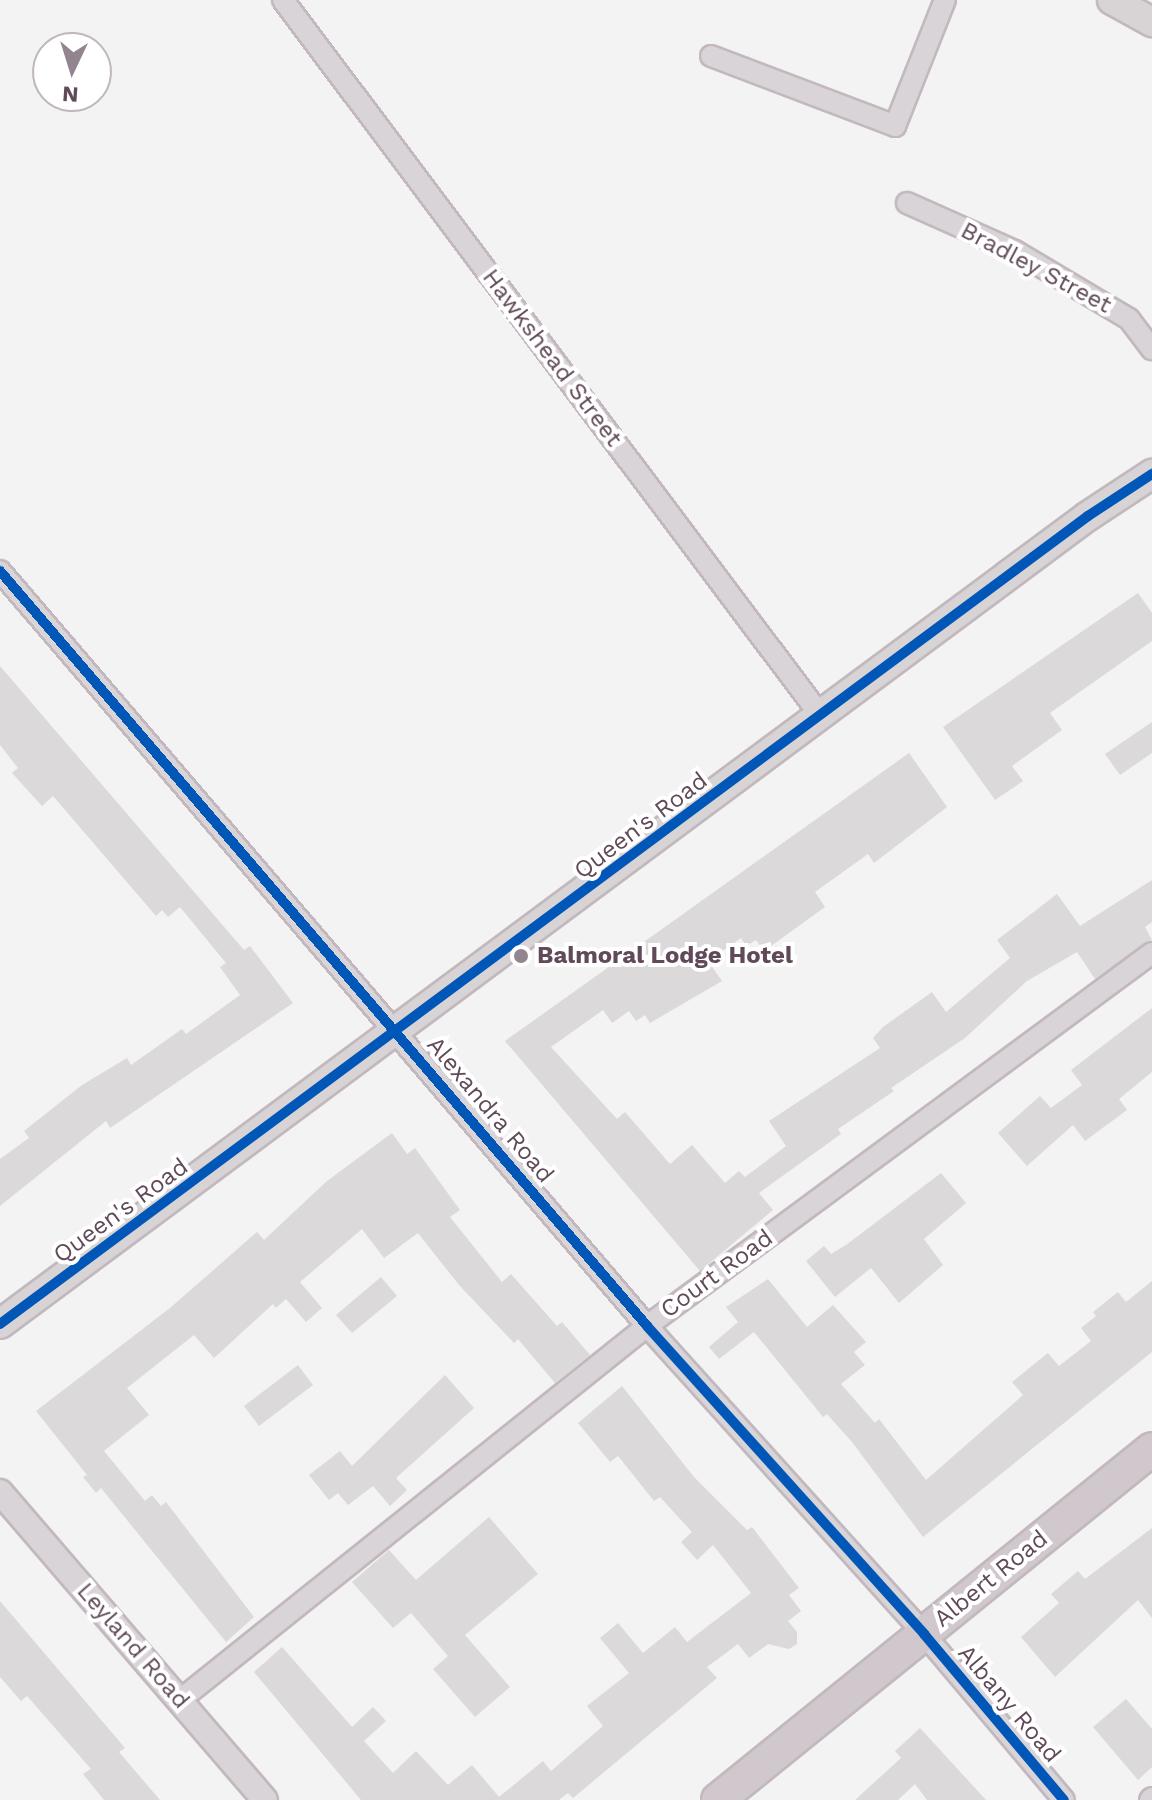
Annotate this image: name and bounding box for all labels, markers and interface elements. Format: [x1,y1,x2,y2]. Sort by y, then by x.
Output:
north arrow [32,32,112,112]
text: N [61,81,79,107]
street label: Bradley Street [955,216,1117,320]
street label: Hawkshead Street [476,264,628,452]
street label: Queen's Road [569,767,713,885]
place label: Balmoral Lodge Hotel [537,942,793,970]
marker: Balmoral Lodge Hotel [512,947,530,965]
street label: Alexandra Road [420,1031,560,1189]
street label: Queen's Road [48,1152,194,1270]
street label: Court Road [655,1224,779,1324]
street label: Albert Road [928,1524,1054,1634]
street label: Leyland Road [71,1577,195,1715]
street label: Albany Road [951,1639,1067,1769]

